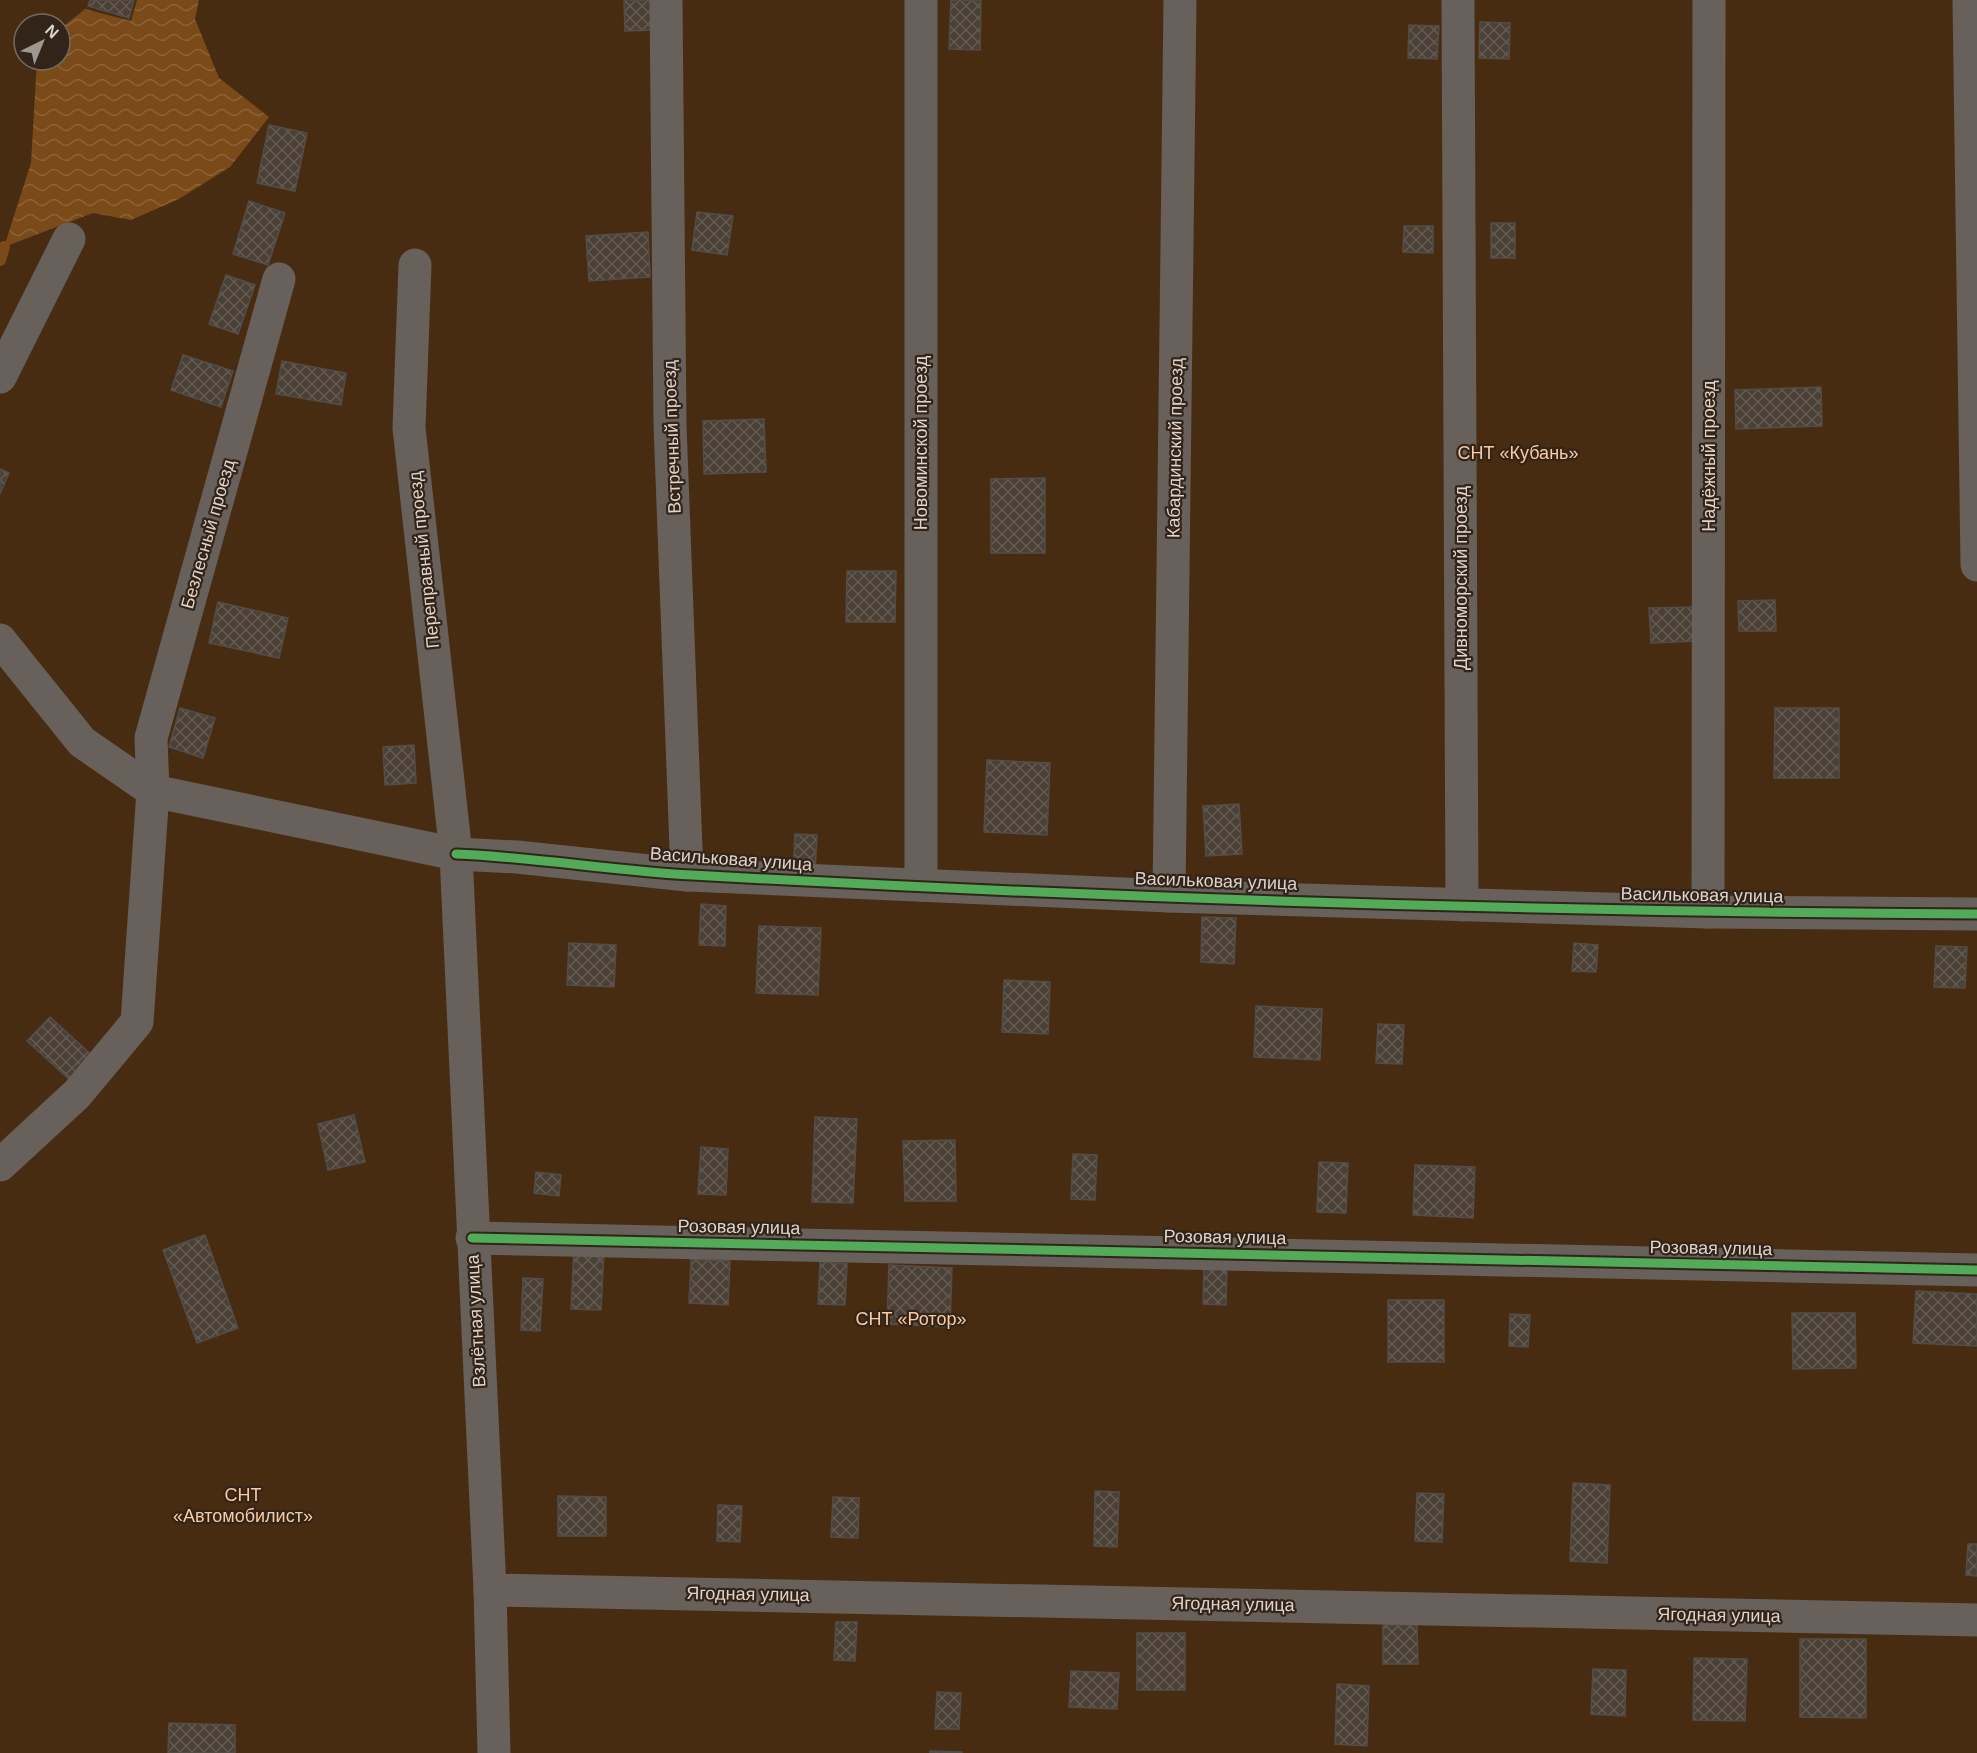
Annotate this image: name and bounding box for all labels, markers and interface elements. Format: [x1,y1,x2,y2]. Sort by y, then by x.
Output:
north arrow [12,12,72,72]
text: N [42,21,62,42]
street label: Новоминской проезд [911,355,931,530]
street label: Кабардинский проезд [1163,357,1187,538]
street label: Встречный проезд [659,359,685,514]
street label: Надёжный проезд [1699,380,1719,532]
park label: СНТ «Кубань» [1458,443,1578,463]
street label: Безлесный проезд [177,456,239,611]
street label: Переправный проезд [405,470,443,650]
street label: Дивноморский проезд [1451,486,1471,670]
street label: Васильковая улица [649,843,814,875]
street label: Васильковая улица [1134,868,1299,894]
street label: Васильковая улица [1621,884,1784,906]
street label: Розовая улица [677,1216,801,1238]
street label: Розовая улица [1163,1226,1287,1248]
street label: Розовая улица [1649,1237,1773,1259]
street label: Взлётная улица [462,1253,489,1388]
park label: СНТ «Ротор» [856,1309,966,1329]
park label: СНТ «Автомобилист» [173,1485,313,1526]
street label: Ягодная улица [686,1583,811,1605]
street label: Ягодная улица [1171,1593,1296,1615]
street label: Ягодная улица [1657,1604,1782,1626]

